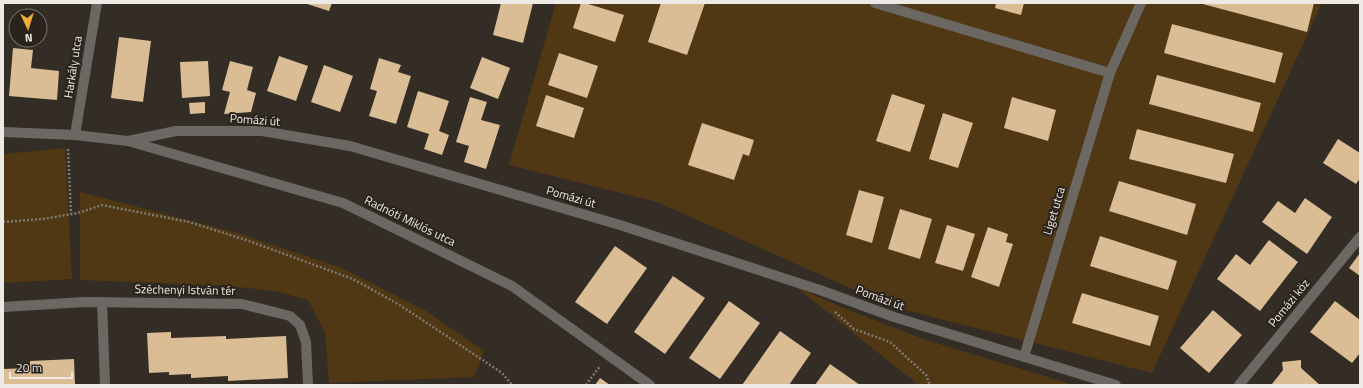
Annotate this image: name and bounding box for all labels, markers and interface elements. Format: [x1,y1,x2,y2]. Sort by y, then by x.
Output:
north arrow [8,8,48,48]
text: N [24,30,33,46]
street label: Harkály utca [58,34,87,100]
street label: Pomázi út [229,108,282,131]
street label: Pomázi út [544,180,599,213]
street label: Liget utca [1037,185,1070,237]
street label: Radnóti Miklós utca [361,190,459,251]
street label: Pomázi köz [1263,274,1314,331]
street label: Széchenyi István tér [134,279,236,300]
street label: Pomázi út [853,280,908,315]
scale bar [10,354,72,380]
text: 20 m [16,358,42,377]

